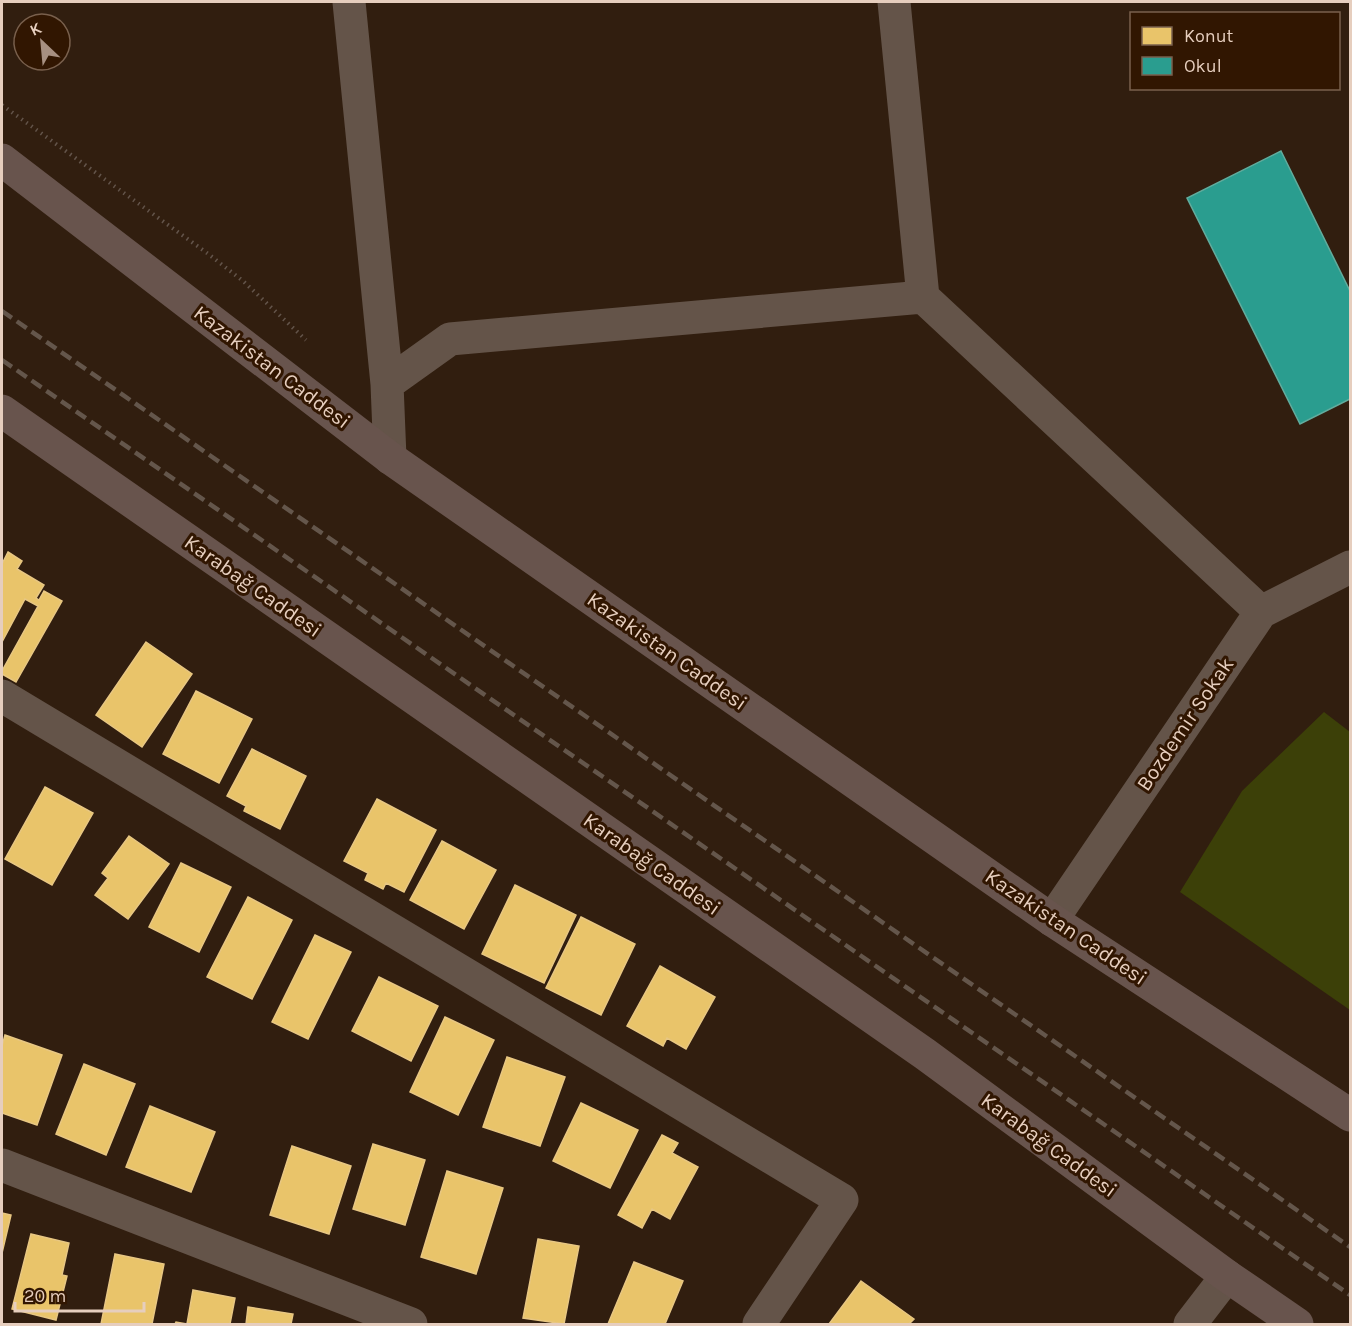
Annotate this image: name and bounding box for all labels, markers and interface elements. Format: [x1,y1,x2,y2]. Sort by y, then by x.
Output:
north arrow [12,12,72,72]
legend [1130,12,1340,90]
text: K [27,18,45,40]
text: Konut [1184,25,1234,47]
text: Okul [1184,55,1222,77]
street label: Kazakistan Caddesi [189,300,355,434]
street label: Karabağ Caddesi [180,530,326,642]
street label: Kazakistan Caddesi [583,587,751,715]
street label: Bozdemir Sokak [1132,653,1239,795]
street label: Karabağ Caddesi [579,808,725,920]
street label: Kazakistan Caddesi [981,864,1151,990]
street label: Karabağ Caddesi [977,1088,1121,1202]
scale bar [15,1275,144,1313]
text: 20 m [24,1285,66,1307]

